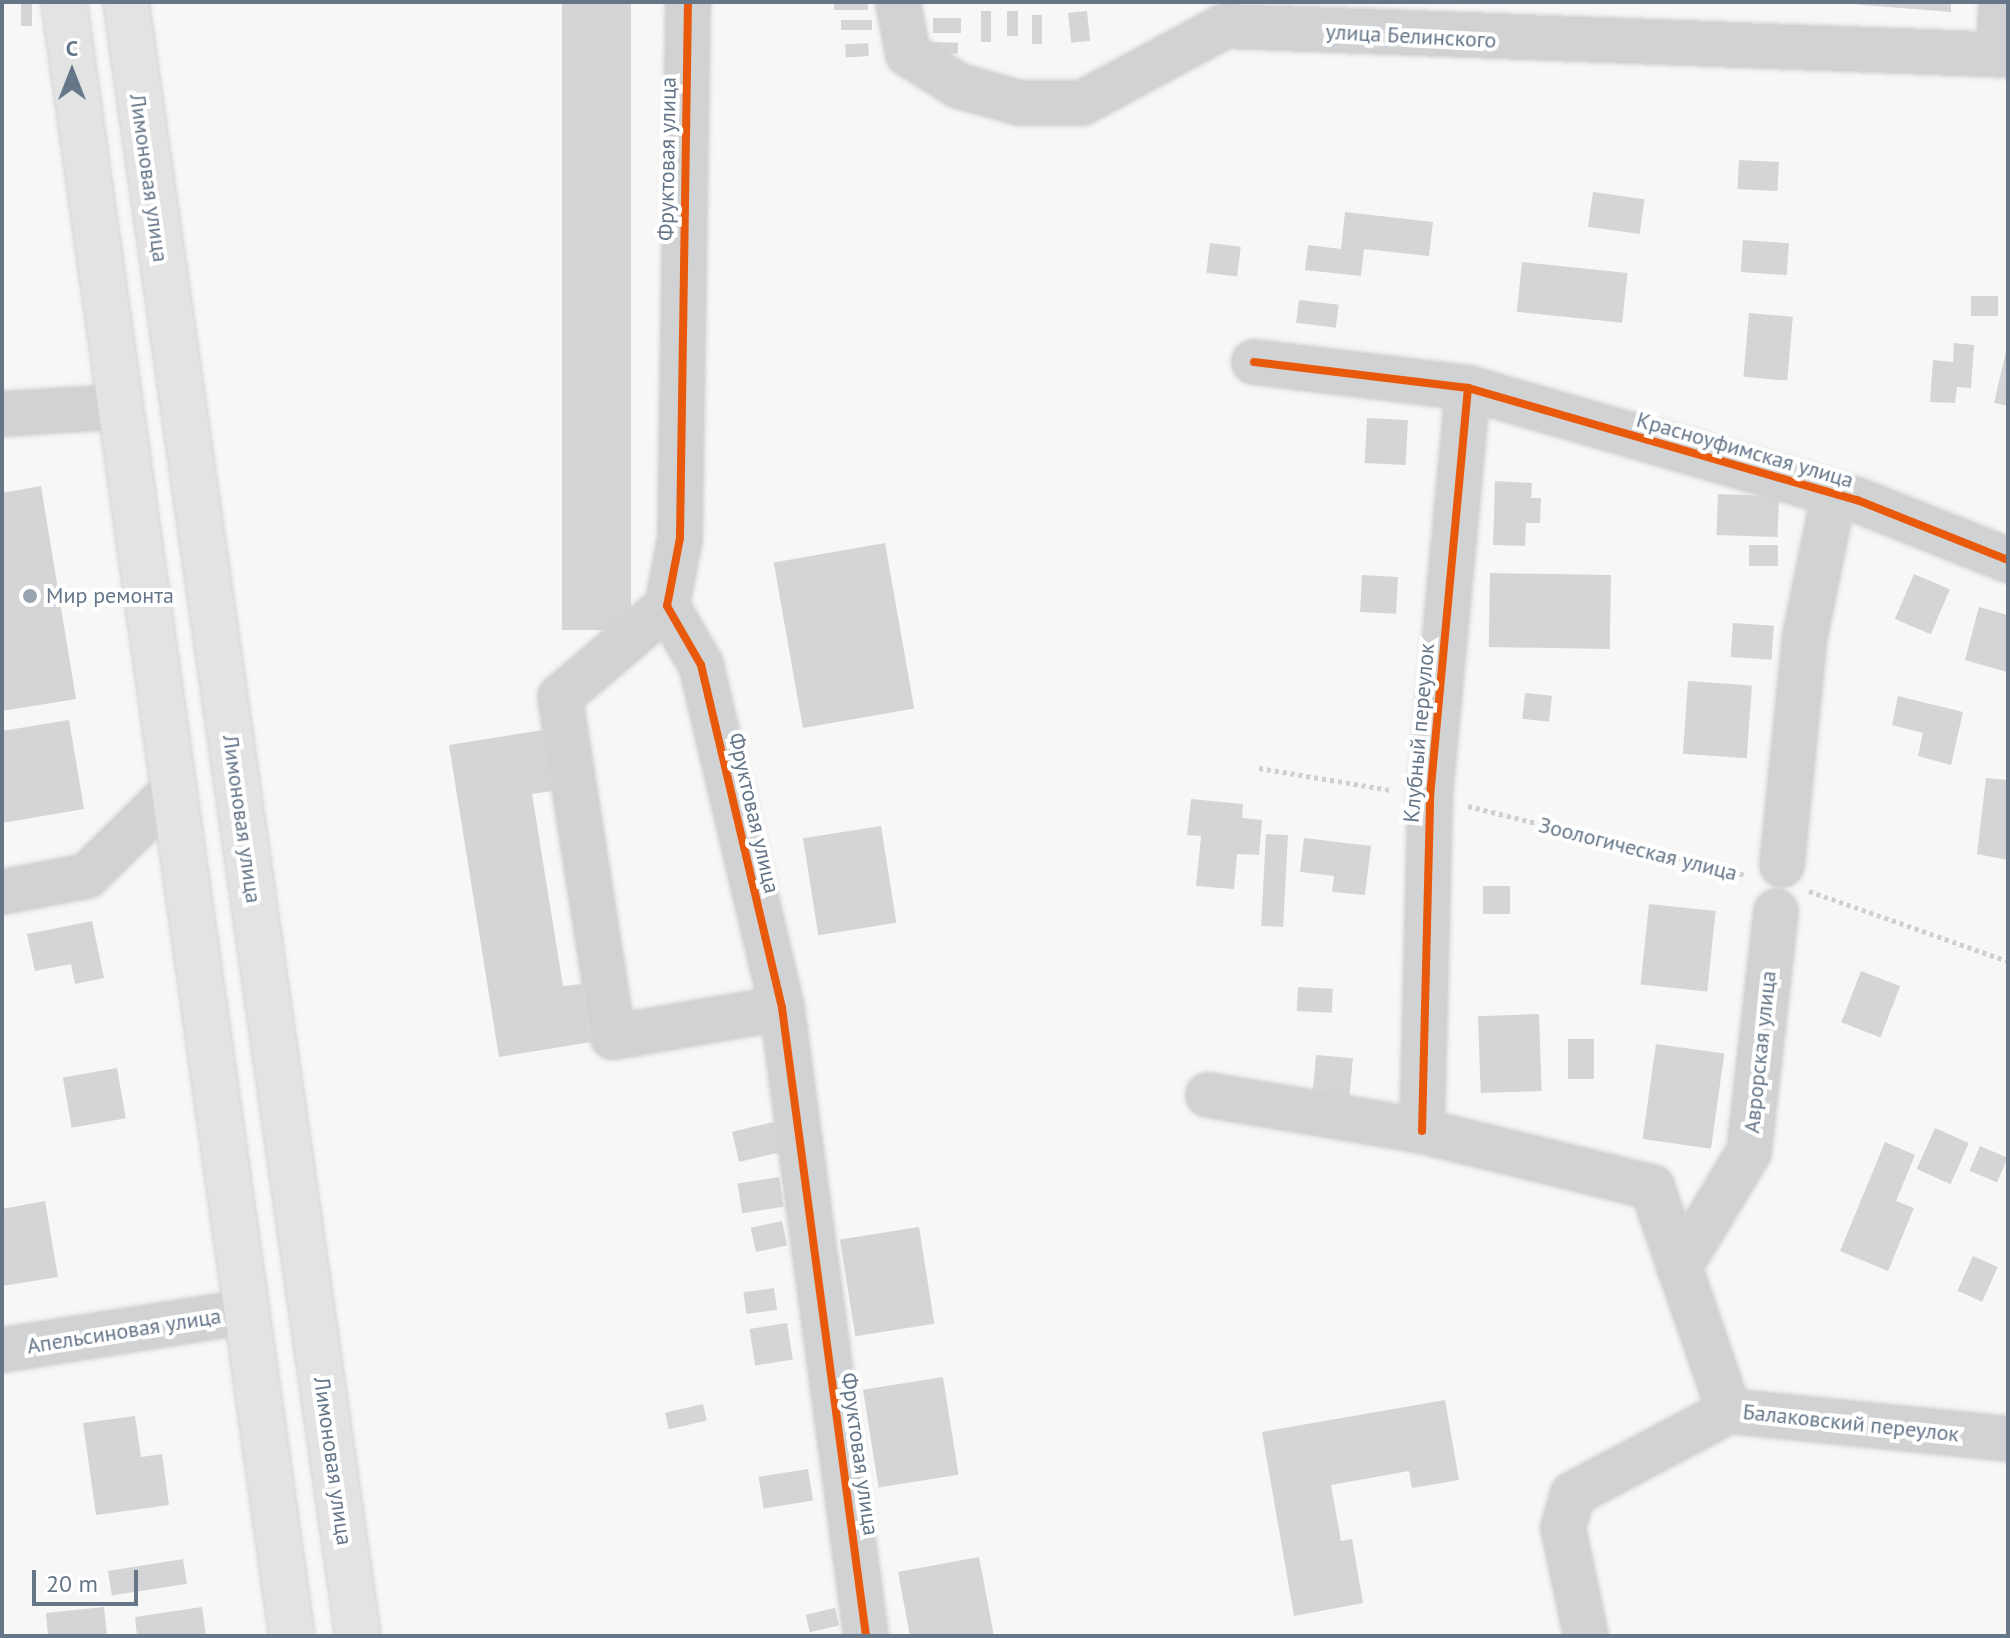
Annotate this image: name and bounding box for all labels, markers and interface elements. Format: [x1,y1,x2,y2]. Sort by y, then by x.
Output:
street label: улица Белинского [1325,18,1497,54]
north arrow [32,32,112,112]
text: С [66,34,78,62]
street label: Фруктовая улица [652,77,682,241]
street label: Лимоновая улица [124,92,174,264]
street label: Красноуфимская улица [1633,406,1857,494]
place label: Мир ремонта [46,583,174,609]
marker: Мир ремонта [21,587,39,605]
street label: Клубный переулок [1398,642,1440,824]
street label: Фруктовая улица [723,730,785,896]
street label: Лимоновая улица [217,733,267,905]
street label: Зоологическая улица [1536,812,1740,886]
street label: Аврорская улица [1738,970,1782,1134]
street label: Апельсиновая улица [25,1303,223,1359]
street label: Фруктовая улица [836,1371,884,1537]
street label: Лимоновая улица [308,1375,358,1547]
street label: Балаковский переулок [1742,1399,1960,1447]
scale bar [36,1554,142,1604]
text: 20 m [46,1568,98,1599]

